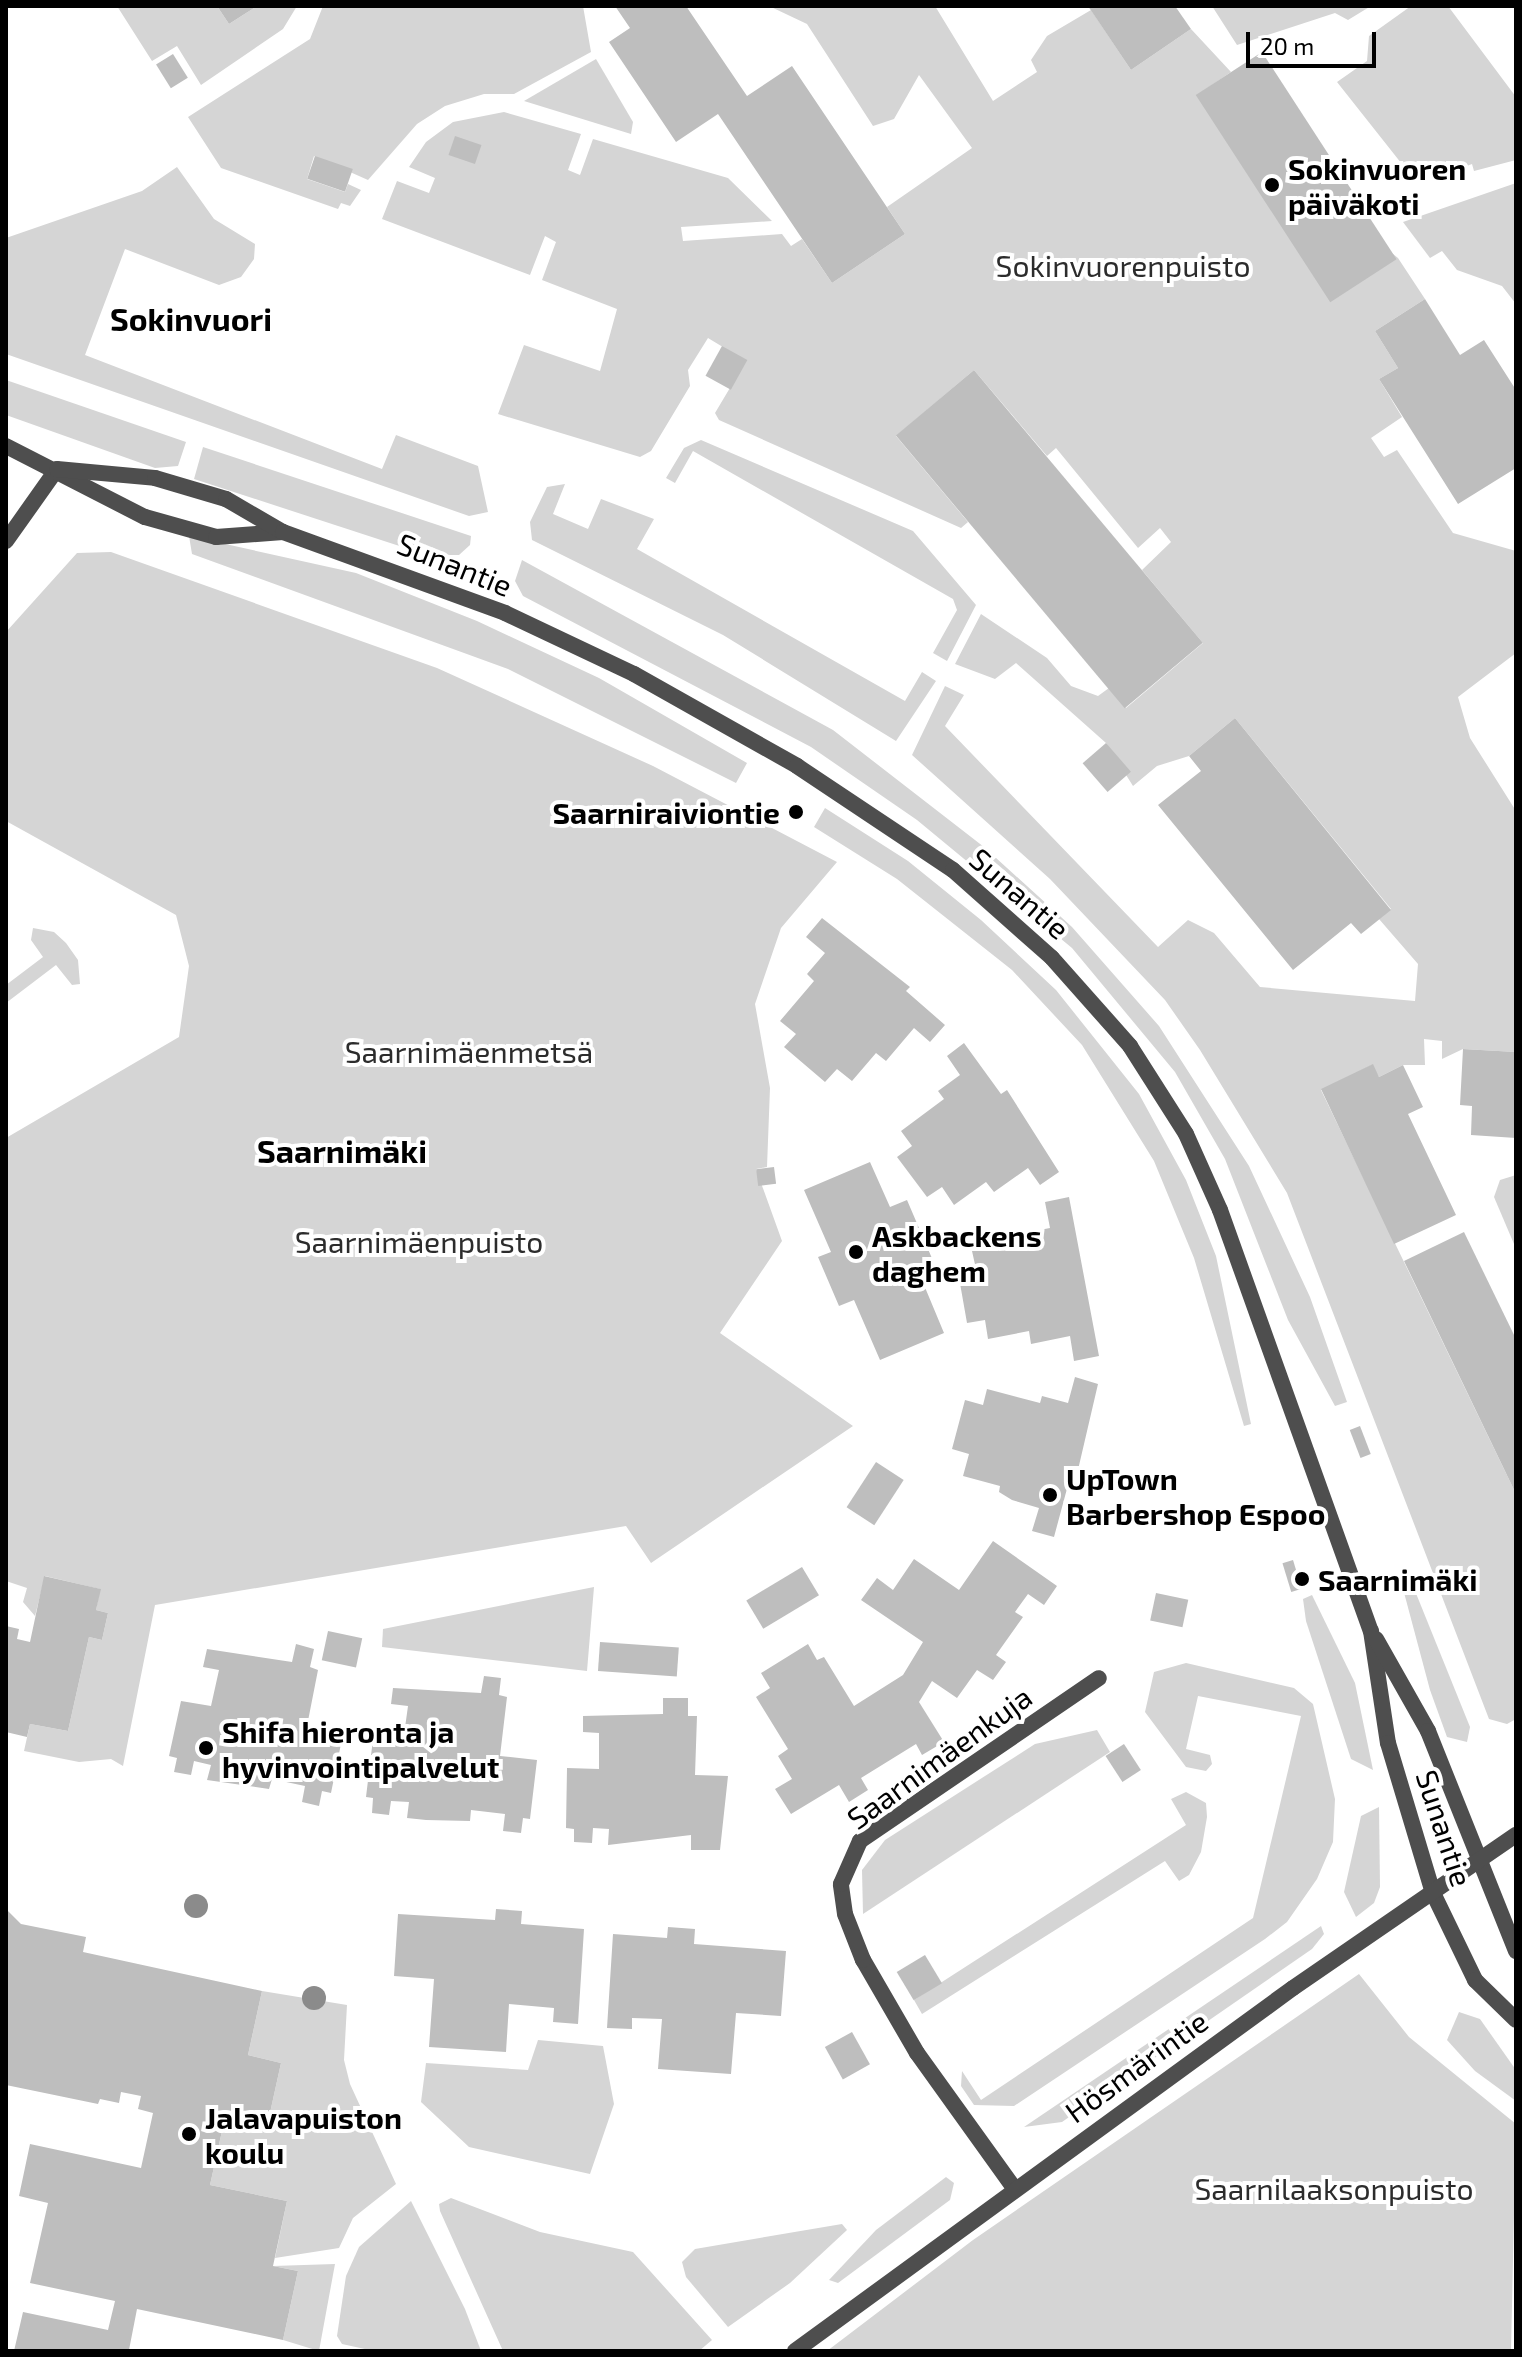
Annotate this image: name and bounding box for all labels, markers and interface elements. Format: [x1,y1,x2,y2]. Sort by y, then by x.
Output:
scale bar [1250,16,1380,66]
text: 20 m [1260,31,1314,60]
place label: Sokinvuoren päiväkoti [1288,150,1466,220]
marker: Sokinvuoren päiväkoti [1263,176,1281,194]
park label: Sokinvuorenpuisto [996,247,1250,283]
district label: Sokinvuori [110,299,272,337]
street label: Sunantie [393,525,517,603]
place label: Saarniraiviontie [553,794,780,830]
marker: Saarniraiviontie [787,803,805,821]
street label: Sunantie [963,840,1077,946]
park label: Saarnimäenmetsä [345,1033,593,1069]
district label: Saarnimäki [257,1131,427,1169]
place label: Askbackens daghem [872,1217,1042,1288]
park label: Saarnimäenpuisto [295,1223,543,1259]
marker: Askbackens daghem [847,1243,865,1261]
place label: UpTown Barbershop Espoo [1066,1460,1325,1530]
marker: UpTown Barbershop Espoo [1041,1486,1059,1504]
place label: Saarnimäki [1318,1561,1477,1597]
marker: Saarnimäki [1293,1570,1311,1588]
street label: Saarnimäenkuja [840,1678,1038,1836]
place label: Shifa hieronta ja hyvinvointipalvelut [222,1713,499,1784]
marker: Shifa hieronta ja hyvinvointipalvelut [197,1739,215,1757]
street label: Sunantie [1409,1765,1481,1891]
street label: Hösmärintie [1058,2002,1214,2130]
place label: Jalavapuiston koulu [205,2099,402,2170]
marker: Jalavapuiston koulu [180,2125,198,2143]
park label: Saarnilaaksonpuisto [1194,2170,1474,2206]

